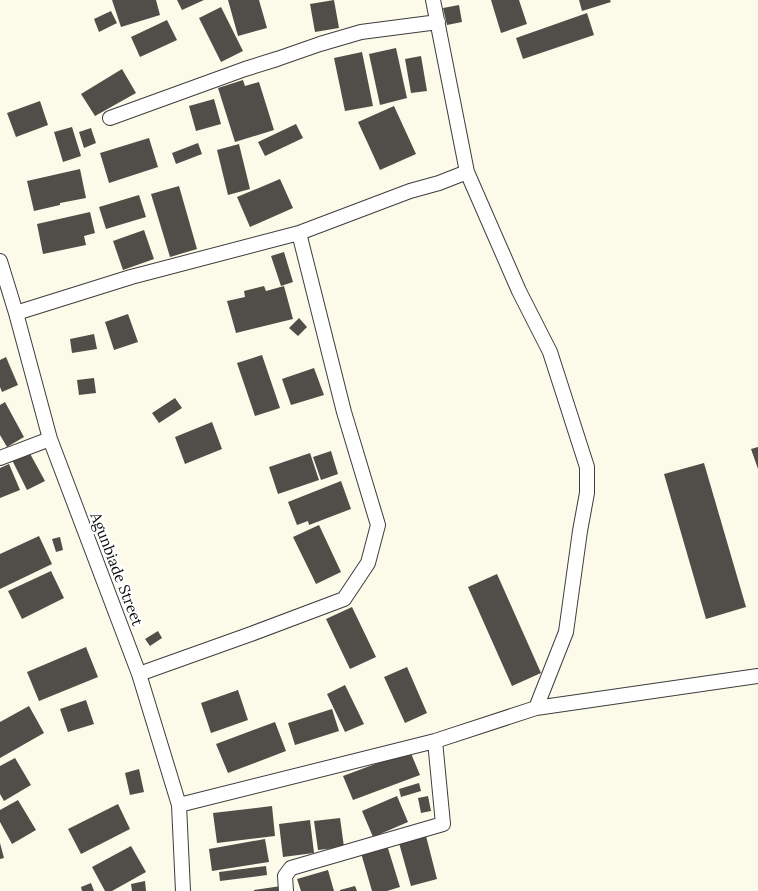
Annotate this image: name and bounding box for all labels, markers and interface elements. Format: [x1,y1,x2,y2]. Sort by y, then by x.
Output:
street label: Agunbiade Street [86,509,147,629]

